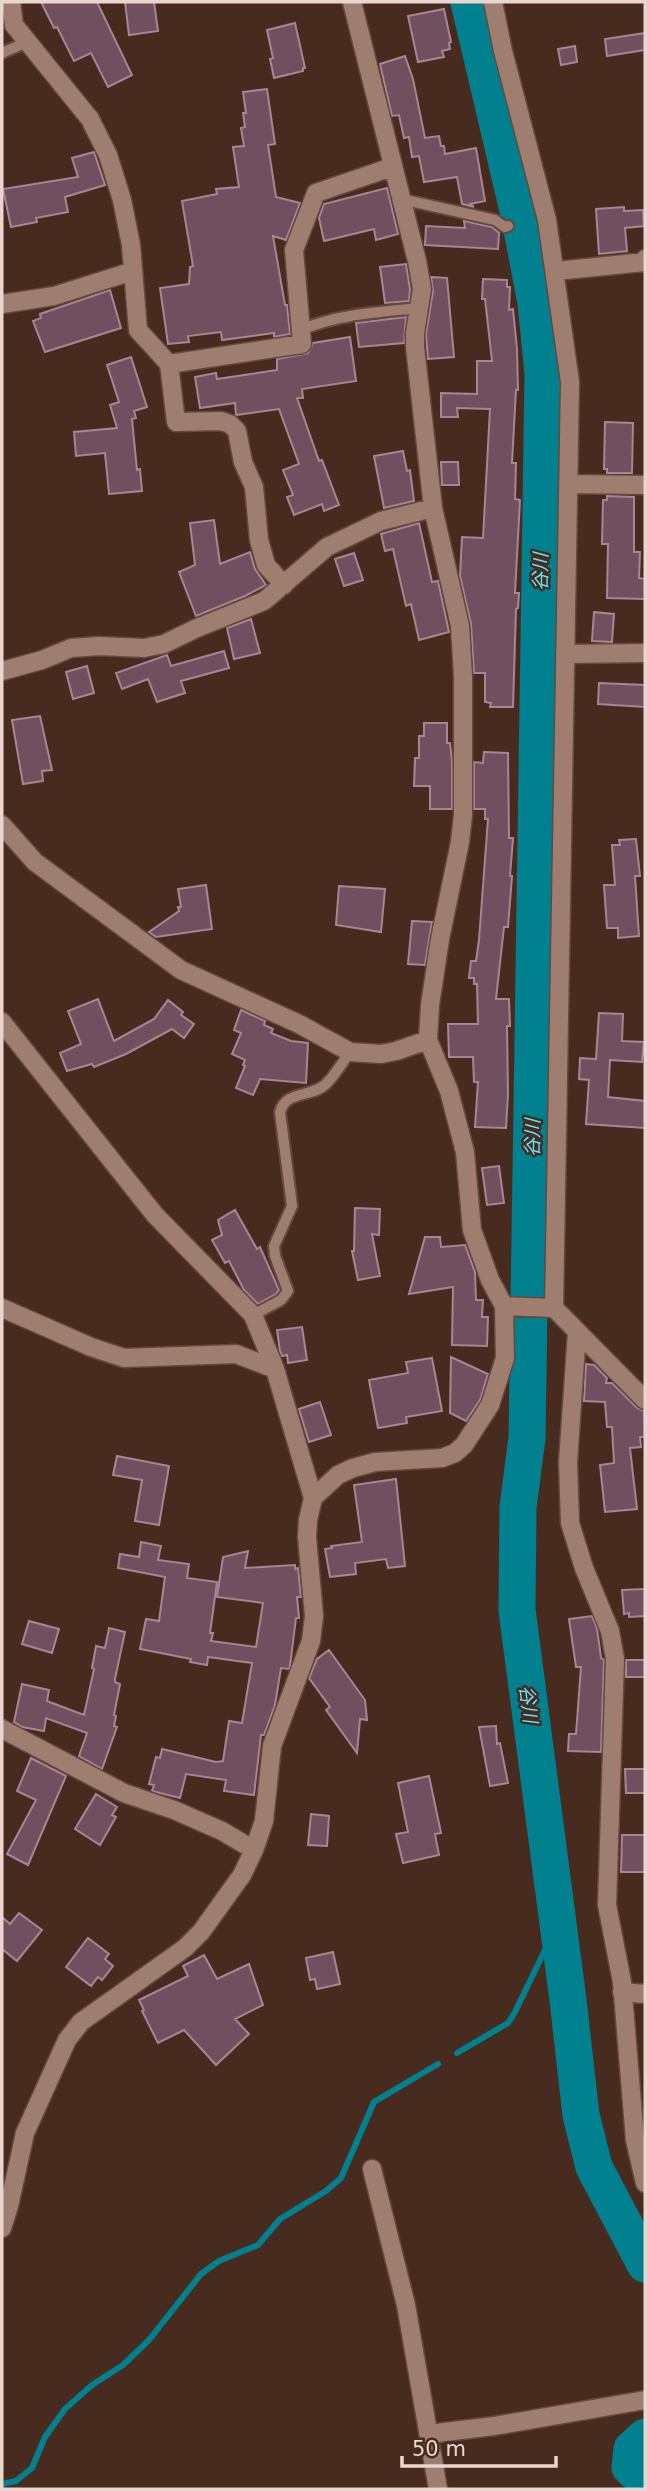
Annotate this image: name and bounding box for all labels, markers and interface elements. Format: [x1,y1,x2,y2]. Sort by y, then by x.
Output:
water label: 谷川 [529,551,551,591]
water label: 谷川 [521,1117,543,1157]
water label: 谷川 [516,1684,542,1726]
scale bar [402,2424,556,2468]
text: 50 m [412,2437,466,2461]

